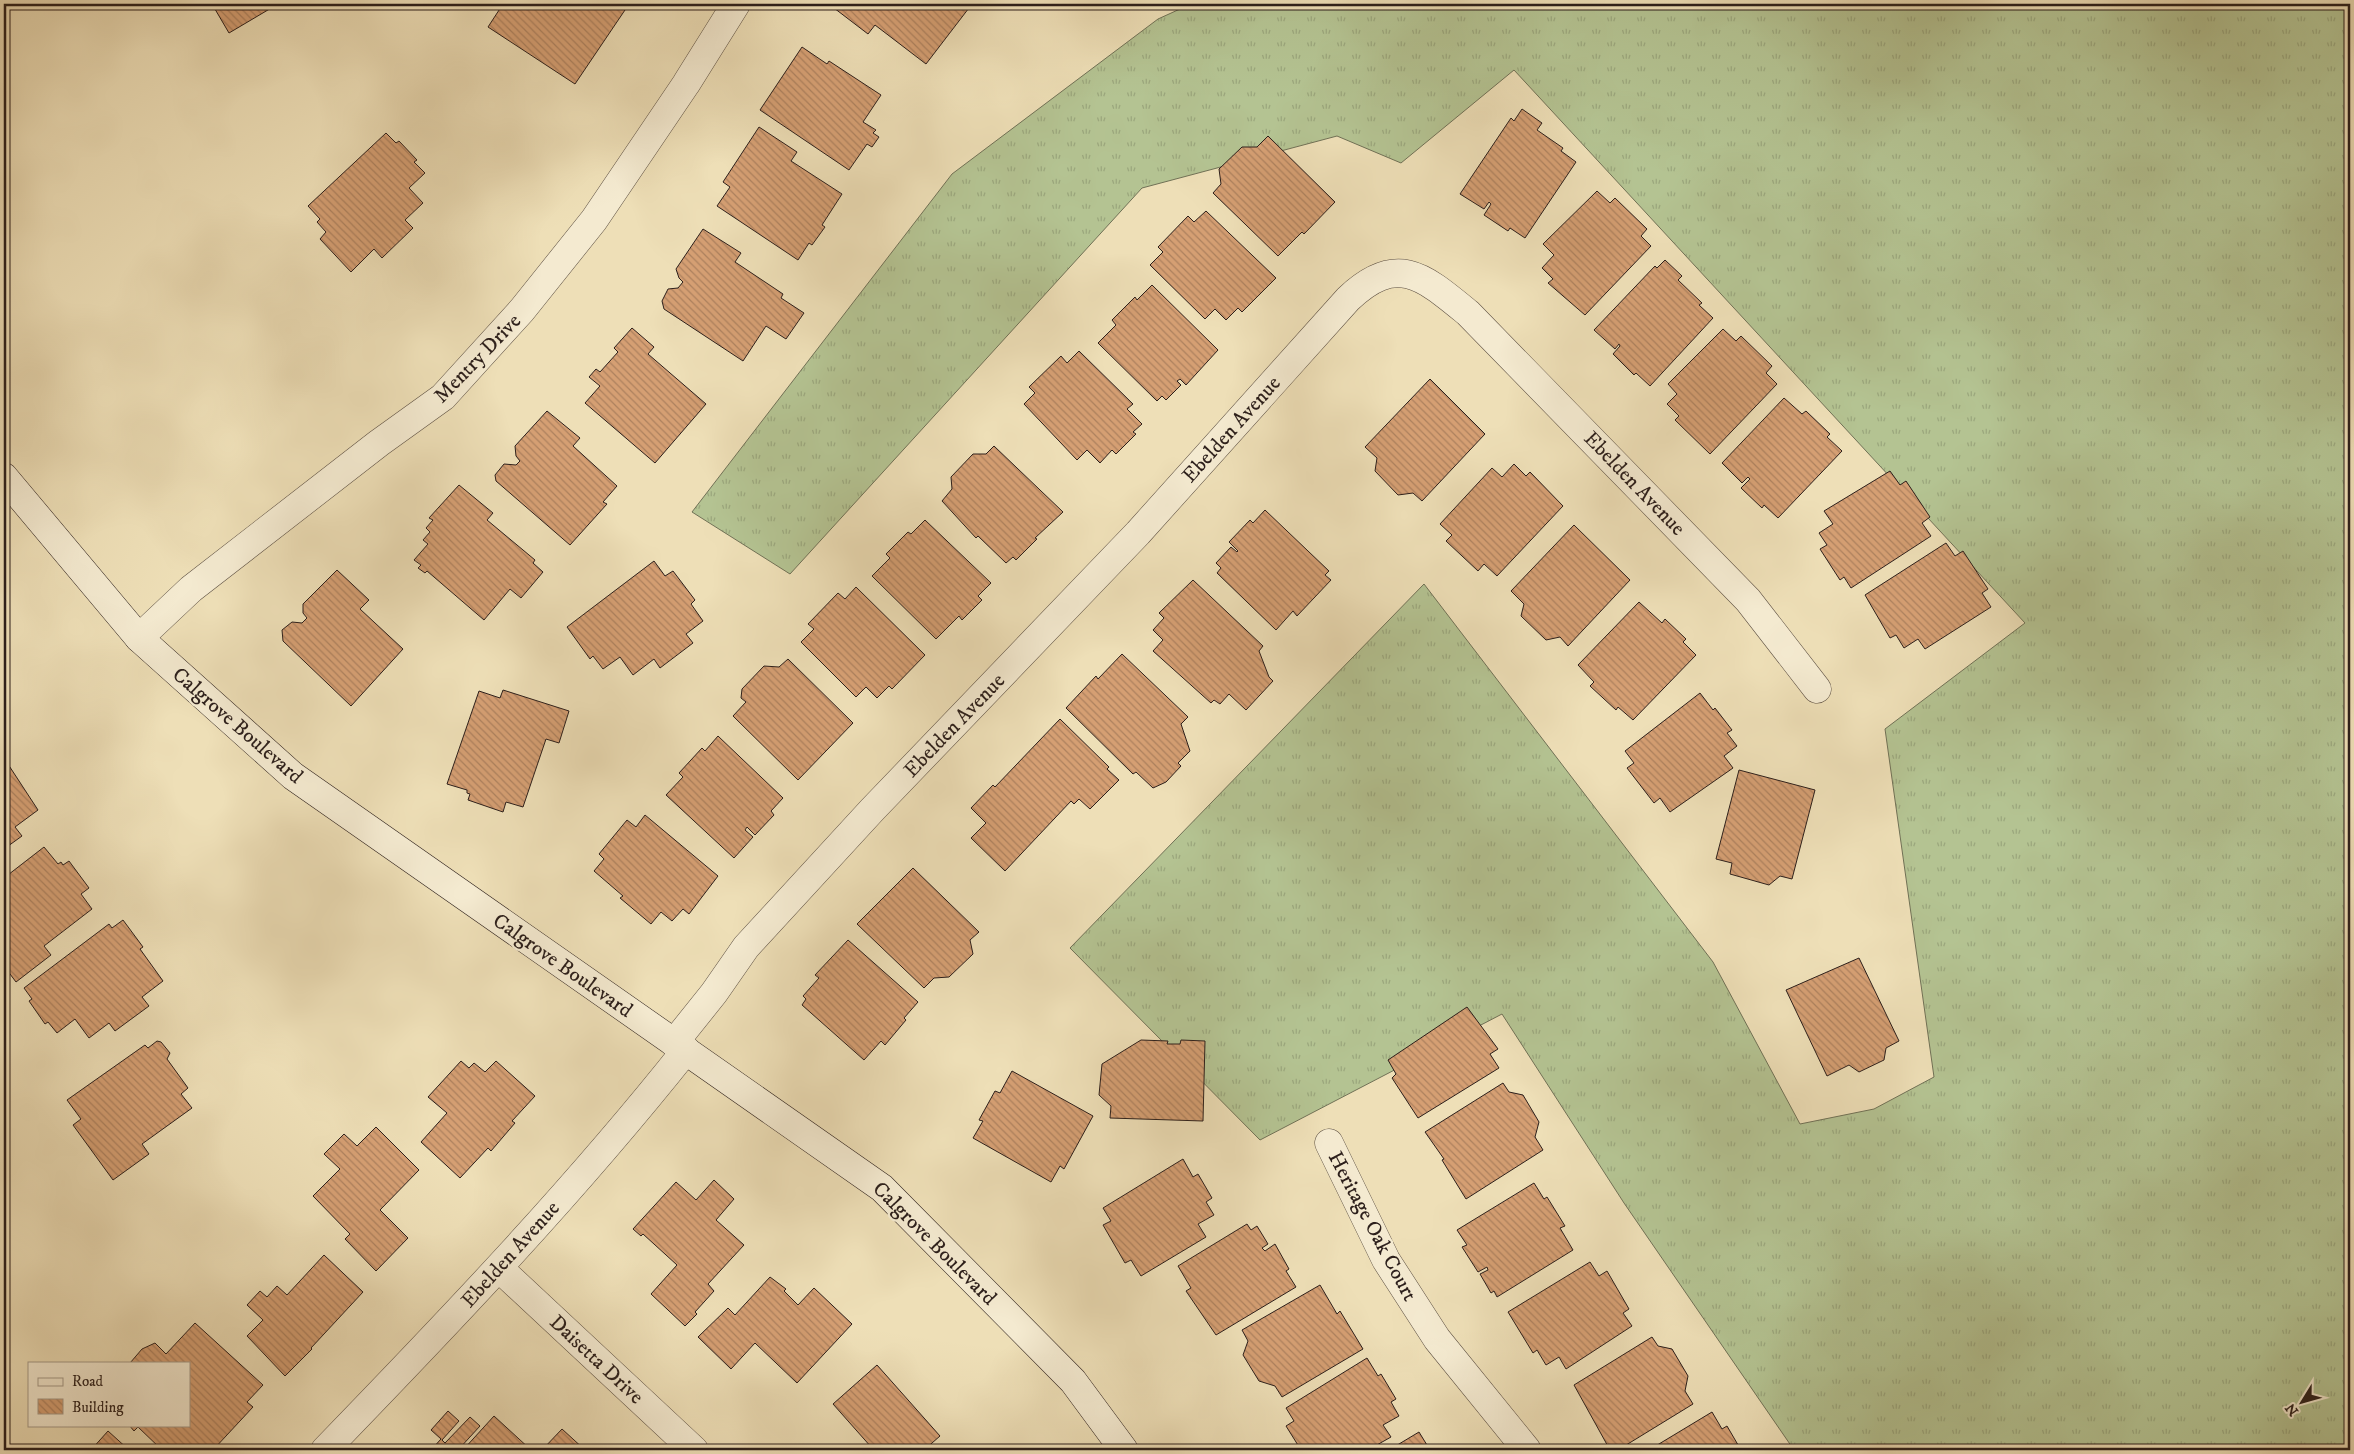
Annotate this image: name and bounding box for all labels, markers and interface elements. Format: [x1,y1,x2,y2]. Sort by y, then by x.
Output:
street label: Mentry Drive [429,308,527,409]
street label: Ebelden Avenue [1177,371,1287,488]
street label: Ebelden Avenue [1578,426,1691,541]
street label: Calgrove Boulevard [167,662,308,790]
street label: Ebelden Avenue [899,668,1011,783]
street label: Calgrove Boulevard [487,908,638,1024]
street label: Heritage Oak Court [1322,1147,1423,1306]
street label: Calgrove Boulevard [867,1176,1002,1312]
street label: Ebelden Avenue [456,1196,566,1313]
street label: Daisetta Drive [544,1310,649,1410]
legend [28,1362,190,1426]
text: Road [72,1372,104,1391]
north arrow [2276,1376,2326,1426]
text: Building [72,1398,124,1417]
text: N [2281,1399,2303,1419]

